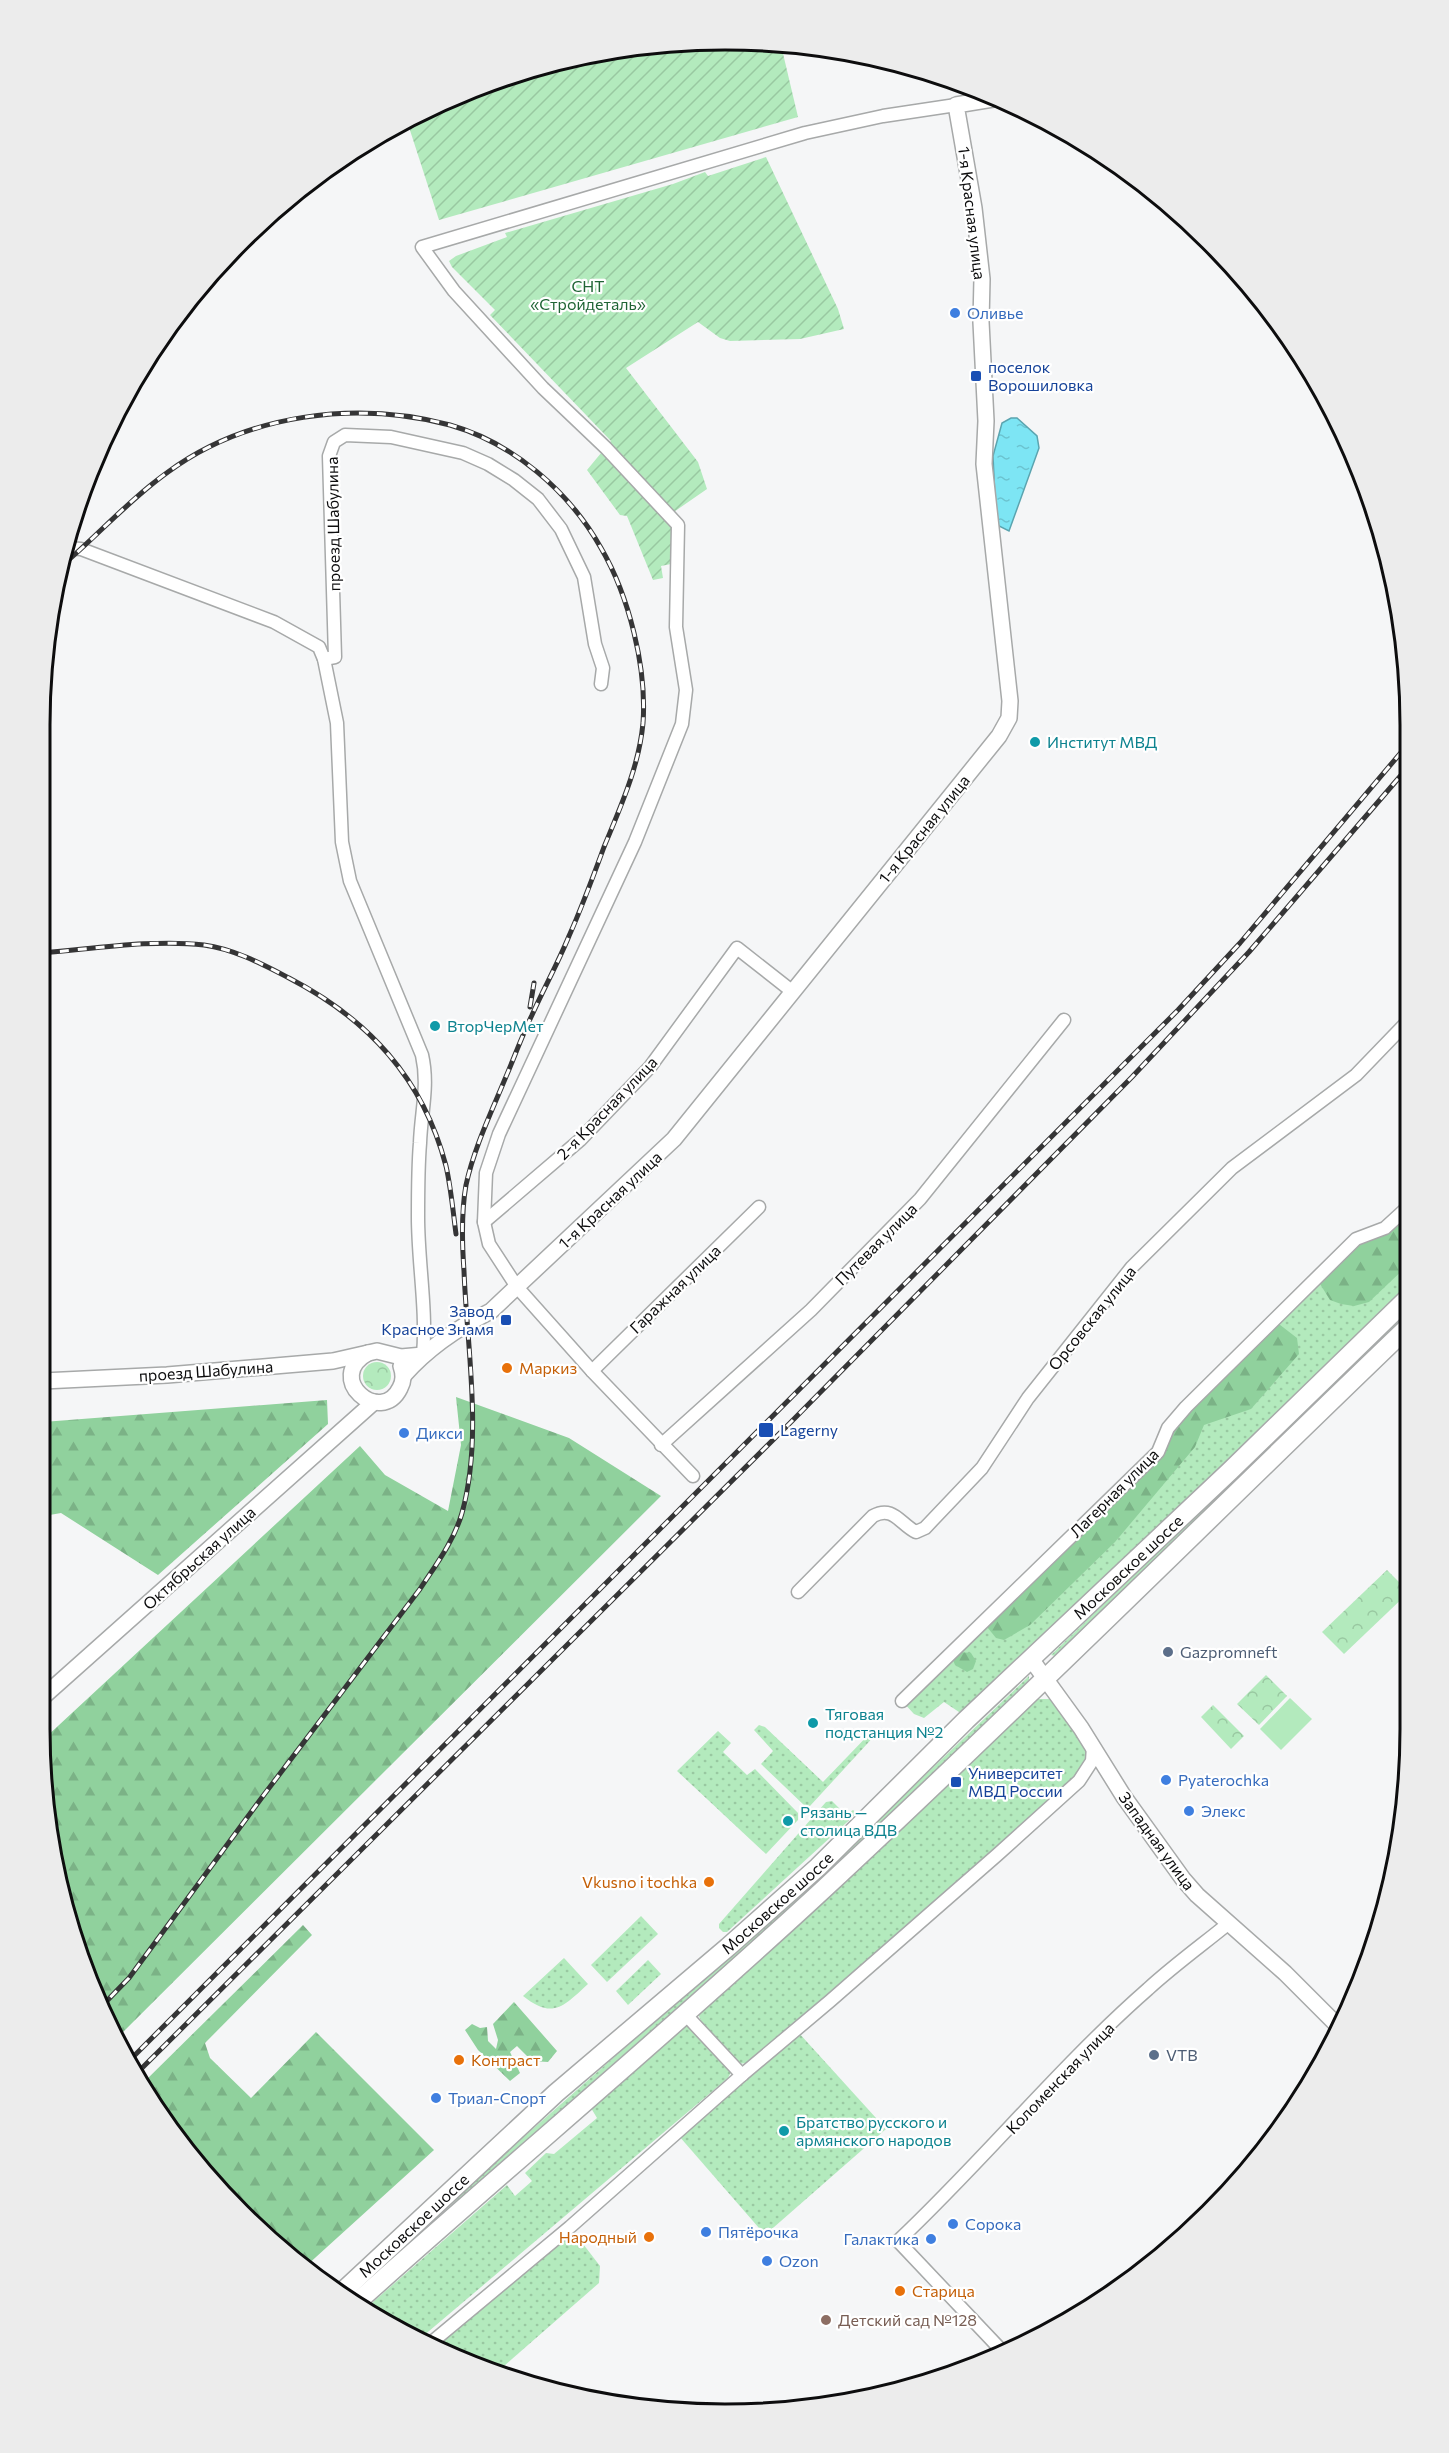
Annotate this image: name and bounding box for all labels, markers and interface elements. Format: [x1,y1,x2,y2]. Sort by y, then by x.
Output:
street label: 1-я Красная улица [955,145,990,281]
park label: СНТ «Стройдеталь» [530,276,646,313]
place label: Оливье [967,303,1023,322]
marker: Оливье [948,306,962,320]
place label: поселок Ворошиловка [988,357,1093,394]
marker: поселок Ворошиловка [969,369,983,383]
street label: проезд Шабулина [322,457,343,591]
place label: Институт МВД [1047,732,1158,751]
marker: Институт МВД [1028,735,1042,749]
street label: 1-я Красная улица [874,771,973,887]
place label: ВторЧерМет [447,1016,544,1035]
marker: ВторЧерМет [428,1019,442,1033]
street label: 2-я Красная улица [553,1052,661,1163]
street label: 1-я Красная улица [554,1147,665,1252]
street label: Путевая улица [831,1199,921,1289]
street label: Гаражная улица [625,1240,724,1337]
street label: Орсовская улица [1044,1262,1139,1374]
place label: Завод Красное Знамя [381,1301,495,1338]
marker: Завод Красное Знамя [499,1313,513,1327]
street label: проезд Шабулина [138,1356,274,1385]
place label: Маркиз [519,1358,577,1377]
marker: Маркиз [500,1361,514,1375]
place label: Lagerny [780,1420,838,1439]
marker: Lagerny [757,1421,775,1439]
place label: Дикси [416,1423,463,1442]
marker: Дикси [397,1426,411,1440]
street label: Лагерная улица [1065,1444,1162,1541]
street label: Октябрьская улица [138,1502,259,1613]
street label: Московское шоссе [1069,1511,1186,1623]
place label: Gazpromneft [1180,1642,1278,1661]
marker: Gazpromneft [1161,1645,1175,1659]
place label: Тяговая подстанция №2 [825,1704,943,1741]
marker: Тяговая подстанция №2 [806,1716,820,1730]
place label: Университет МВД России [968,1763,1063,1800]
place label: Pyaterochka [1178,1770,1269,1789]
marker: Pyaterochka [1159,1773,1173,1787]
marker: Университет МВД России [949,1775,963,1789]
street label: Западная улица [1115,1788,1199,1894]
place label: Элекс [1201,1801,1246,1820]
place label: Рязань — столица ВДВ [800,1802,897,1839]
marker: Элекс [1182,1804,1196,1818]
marker: Рязань — столица ВДВ [781,1814,795,1828]
street label: Московское шоссе [717,1848,837,1958]
place label: Vkusno i tochka [582,1872,697,1891]
marker: Vkusno i tochka [702,1875,716,1889]
street label: Коломенская улица [1002,2018,1118,2137]
place label: VTB [1166,2045,1198,2064]
marker: VTB [1147,2048,1161,2062]
place label: Контраст [471,2050,541,2069]
marker: Контраст [452,2053,466,2067]
place label: Триал-Спорт [448,2088,547,2107]
marker: Триал-Спорт [429,2091,443,2105]
place label: Братство русского и армянского народов [796,2112,951,2149]
marker: Братство русского и армянского народов [777,2124,791,2138]
street label: Московское шоссе [354,2169,472,2281]
place label: Сорока [965,2214,1021,2233]
marker: Сорока [946,2217,960,2231]
place label: Пятёрочка [718,2222,798,2241]
marker: Пятёрочка [699,2225,713,2239]
place label: Народный [559,2227,637,2246]
place label: Галактика [843,2229,919,2248]
marker: Народный [642,2230,656,2244]
marker: Галактика [924,2232,938,2246]
place label: Ozon [779,2251,819,2270]
marker: Ozon [760,2254,774,2268]
place label: Старица [912,2281,975,2300]
marker: Старица [893,2284,907,2298]
place label: Детский сад №128 [838,2310,977,2329]
marker: Детский сад №128 [819,2313,833,2327]

